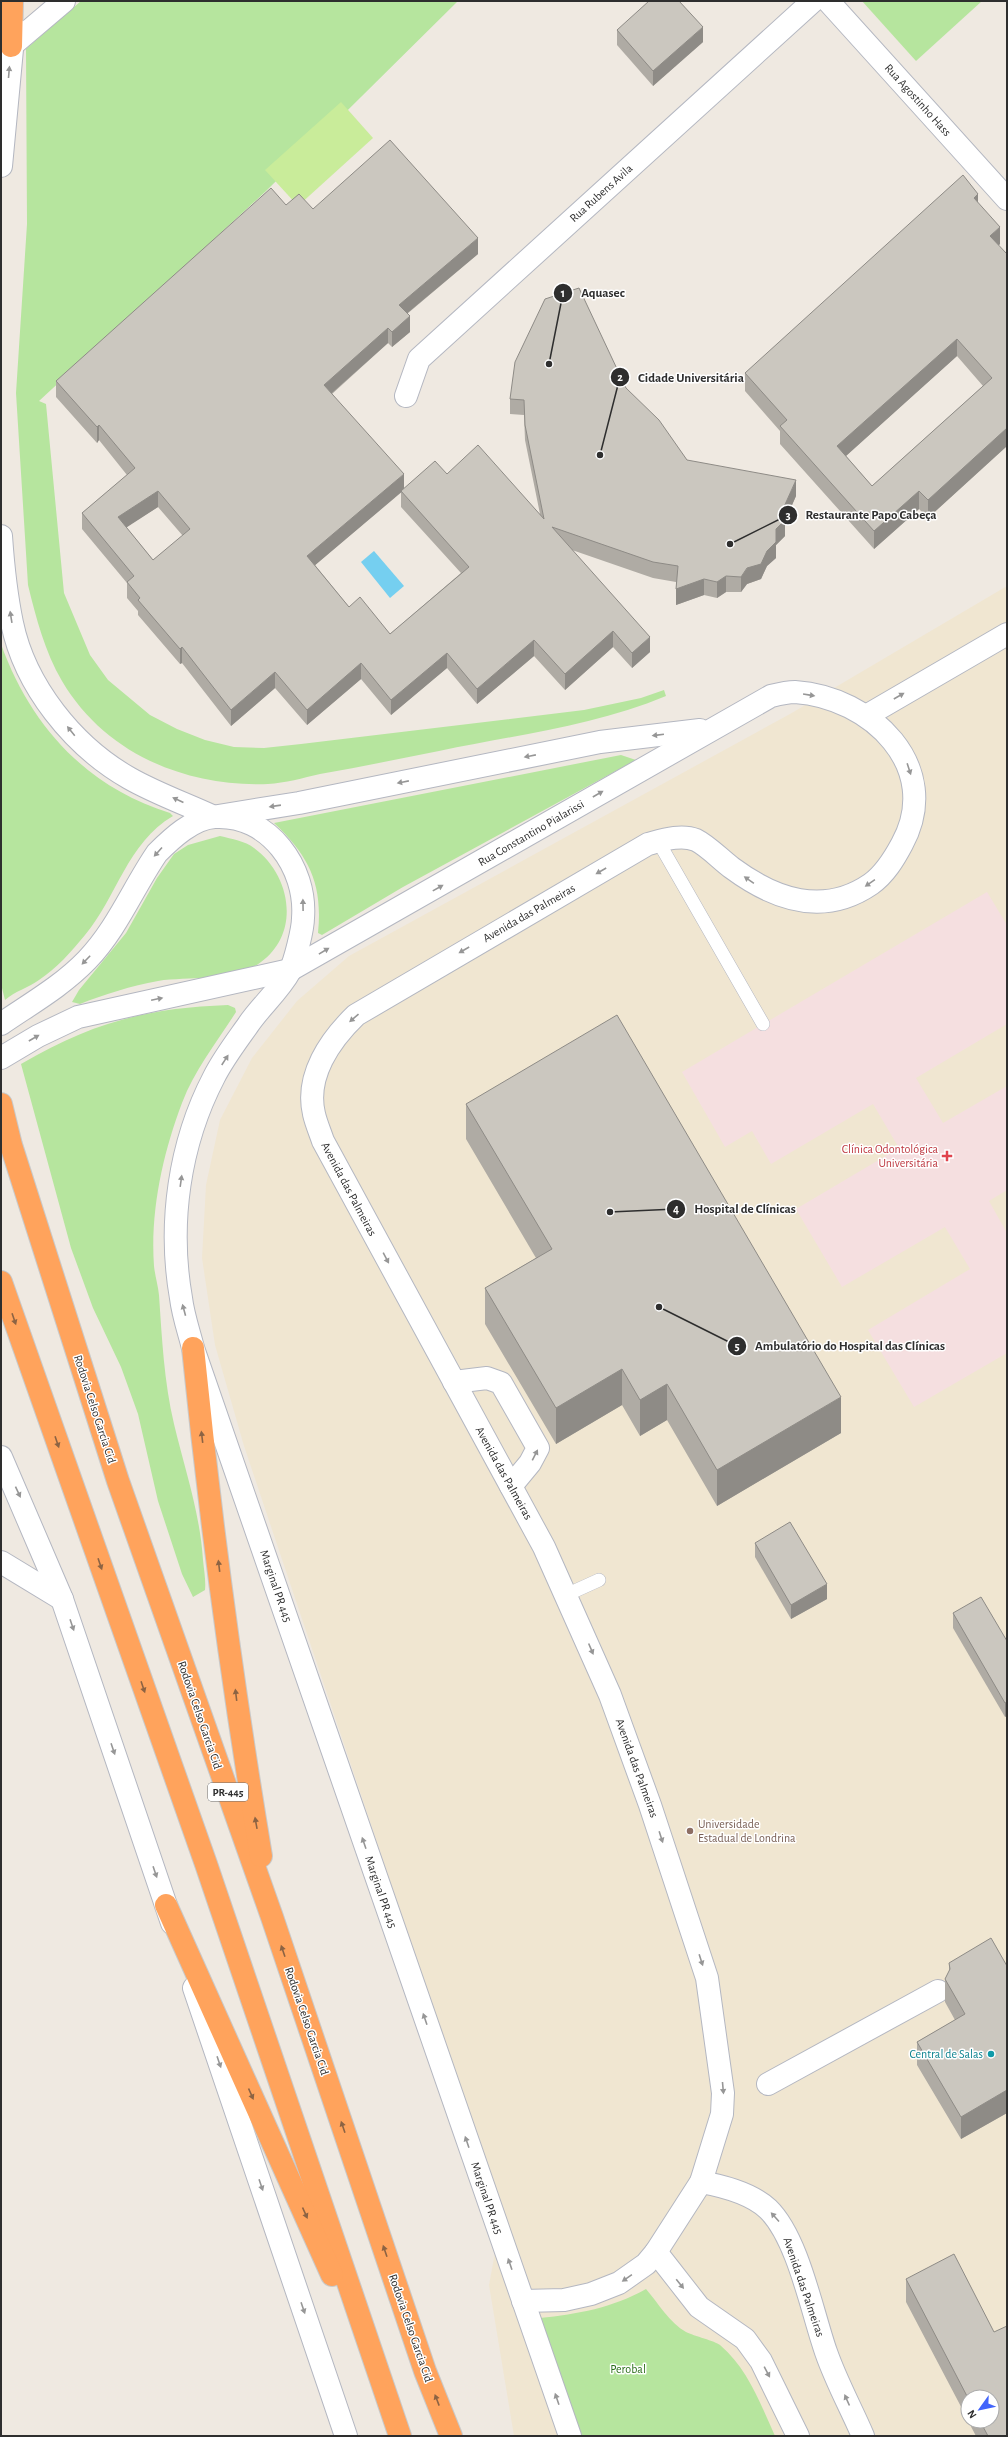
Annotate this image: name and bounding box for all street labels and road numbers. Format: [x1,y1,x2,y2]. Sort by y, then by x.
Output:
street label: Rua Agostinho Hass [883,62,953,138]
street label: Rua Rubens Avila [567,161,635,224]
street label: Rua Constantino Pialarissi [476,798,586,868]
street label: Avenida das Palmeiras [481,882,577,944]
street label: Avenida das Palmeiras [319,1140,379,1238]
street label: Rodovia Celso Garcia Cid [72,1353,118,1465]
street label: Avenida das Palmeiras [473,1424,535,1522]
street label: Marginal PR 445 [258,1548,294,1624]
street label: Rodovia Celso Garcia Cid [176,1660,224,1770]
street label: Avenida das Palmeiras [614,1717,660,1819]
road number: PR-445 [208,1783,248,1801]
street label: Marginal PR 445 [363,1854,399,1930]
street label: Rodovia Celso Garcia Cid [283,1966,331,2076]
street label: Marginal PR 445 [469,2160,505,2236]
street label: Avenida das Palmeiras [781,2236,827,2338]
street label: Rodovia Celso Garcia Cid [387,2273,435,2383]

